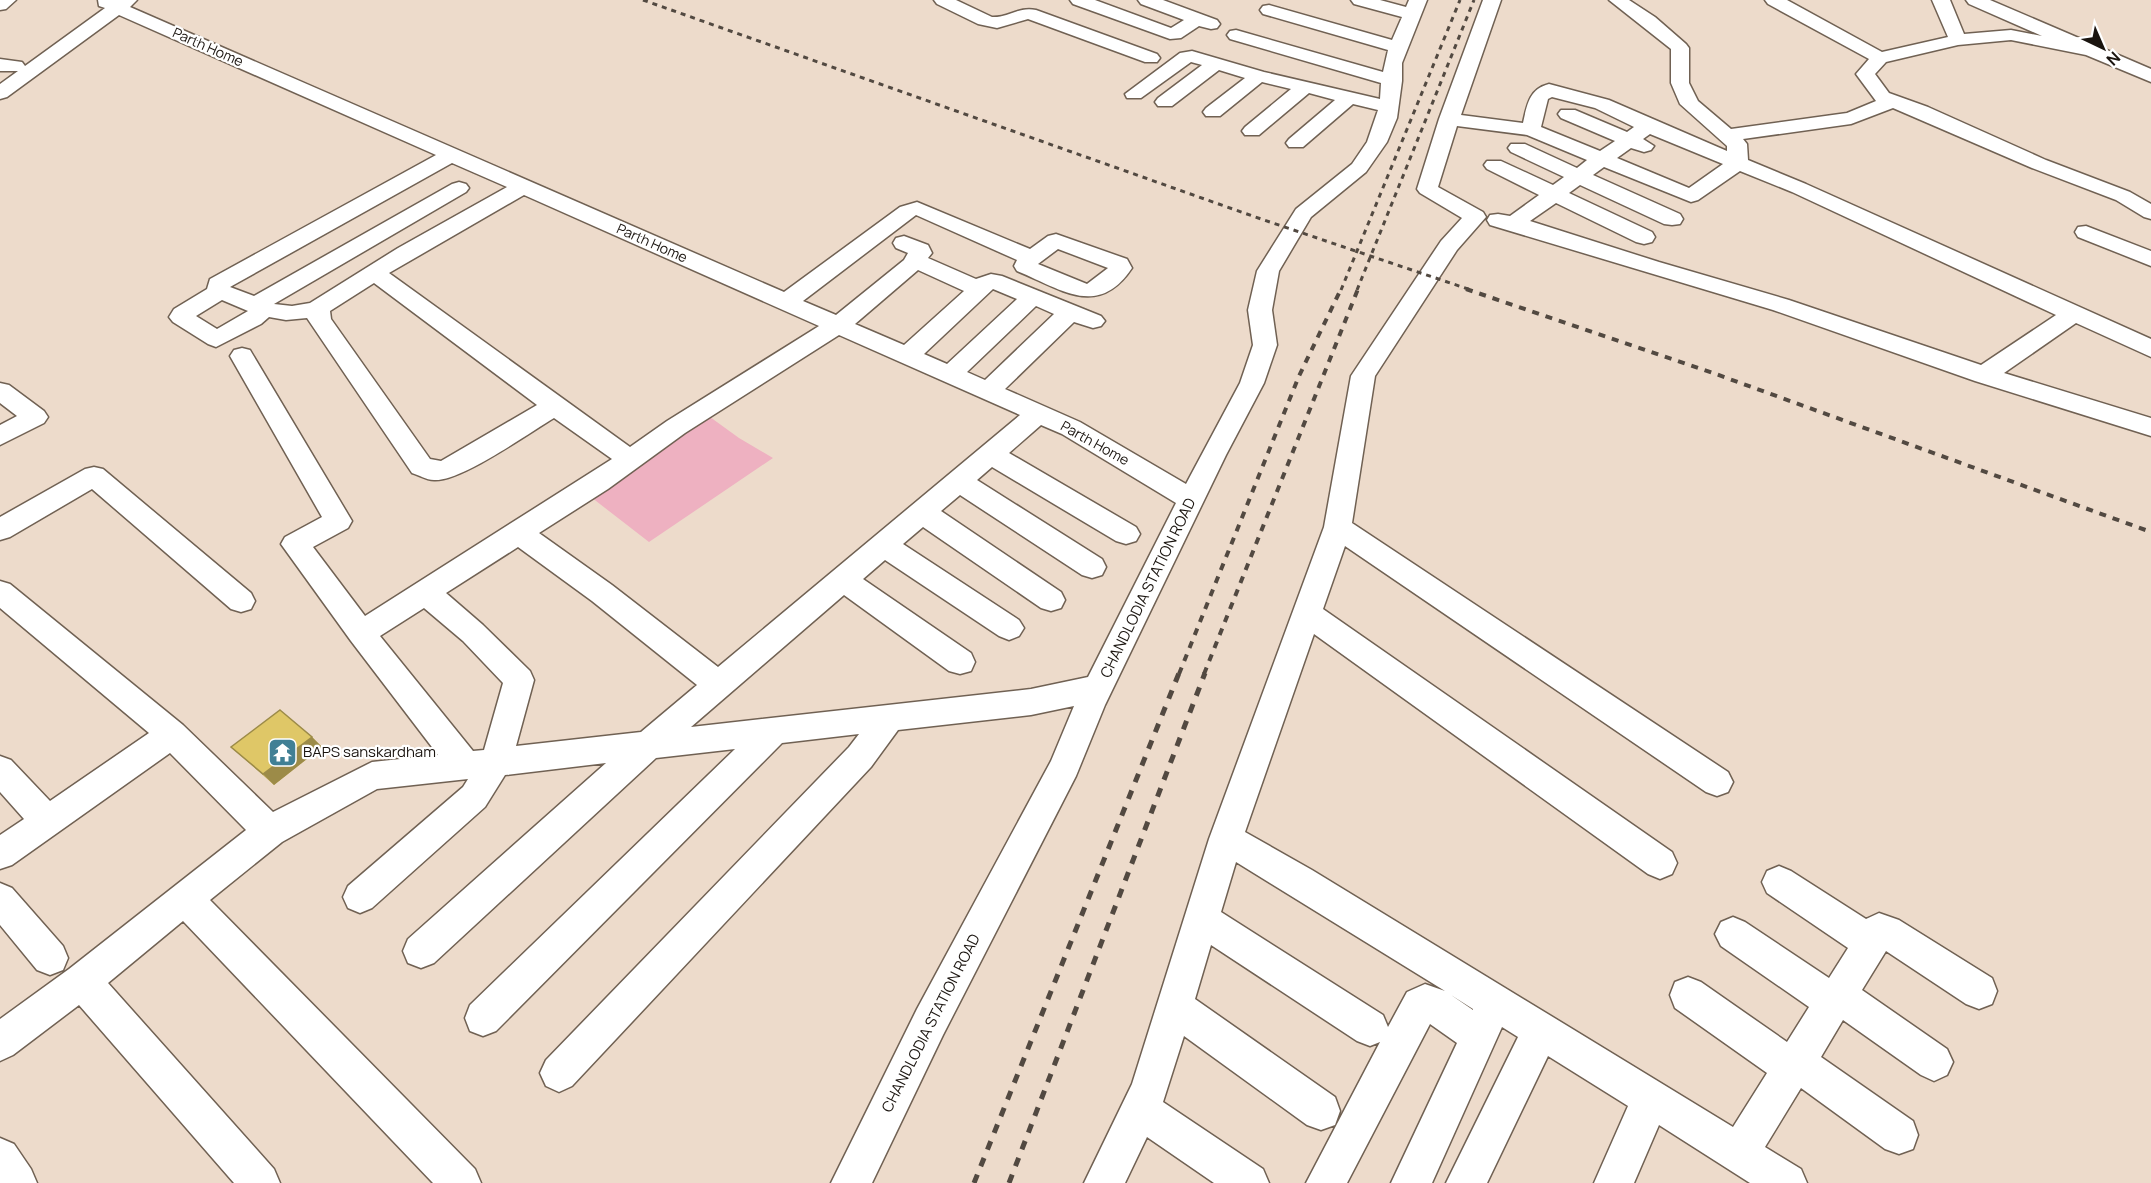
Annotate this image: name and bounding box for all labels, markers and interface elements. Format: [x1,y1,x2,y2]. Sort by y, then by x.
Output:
north arrow [2073,18,2133,78]
street label: Parth Home [170,22,247,71]
text: N [2102,47,2125,71]
street label: Parth Home [614,218,691,267]
street label: Parth Home [1058,416,1133,469]
street label: CHANDLODIA STATION ROAD [1095,494,1200,681]
temple icon: BAPS sanskardham [266,736,298,768]
place label: BAPS sanskardham [303,741,436,762]
street label: CHANDLODIA STATION ROAD [876,930,985,1116]

